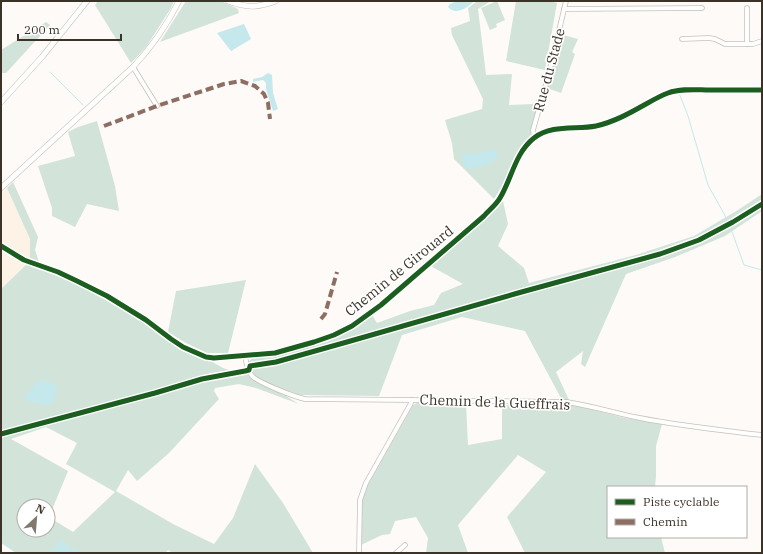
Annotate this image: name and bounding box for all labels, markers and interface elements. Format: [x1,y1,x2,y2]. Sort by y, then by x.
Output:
scale bar [18,16,121,42]
text: 200 m [24,22,60,37]
street label: Rue du Stade [529,26,569,114]
street label: Chemin de Girouard [341,221,457,320]
street label: Chemin de la Gueffrais [419,390,571,414]
legend [607,486,747,538]
text: Piste cyclable [643,494,719,509]
north arrow [16,498,56,538]
text: N [33,501,48,517]
text: Chemin [643,514,688,529]

